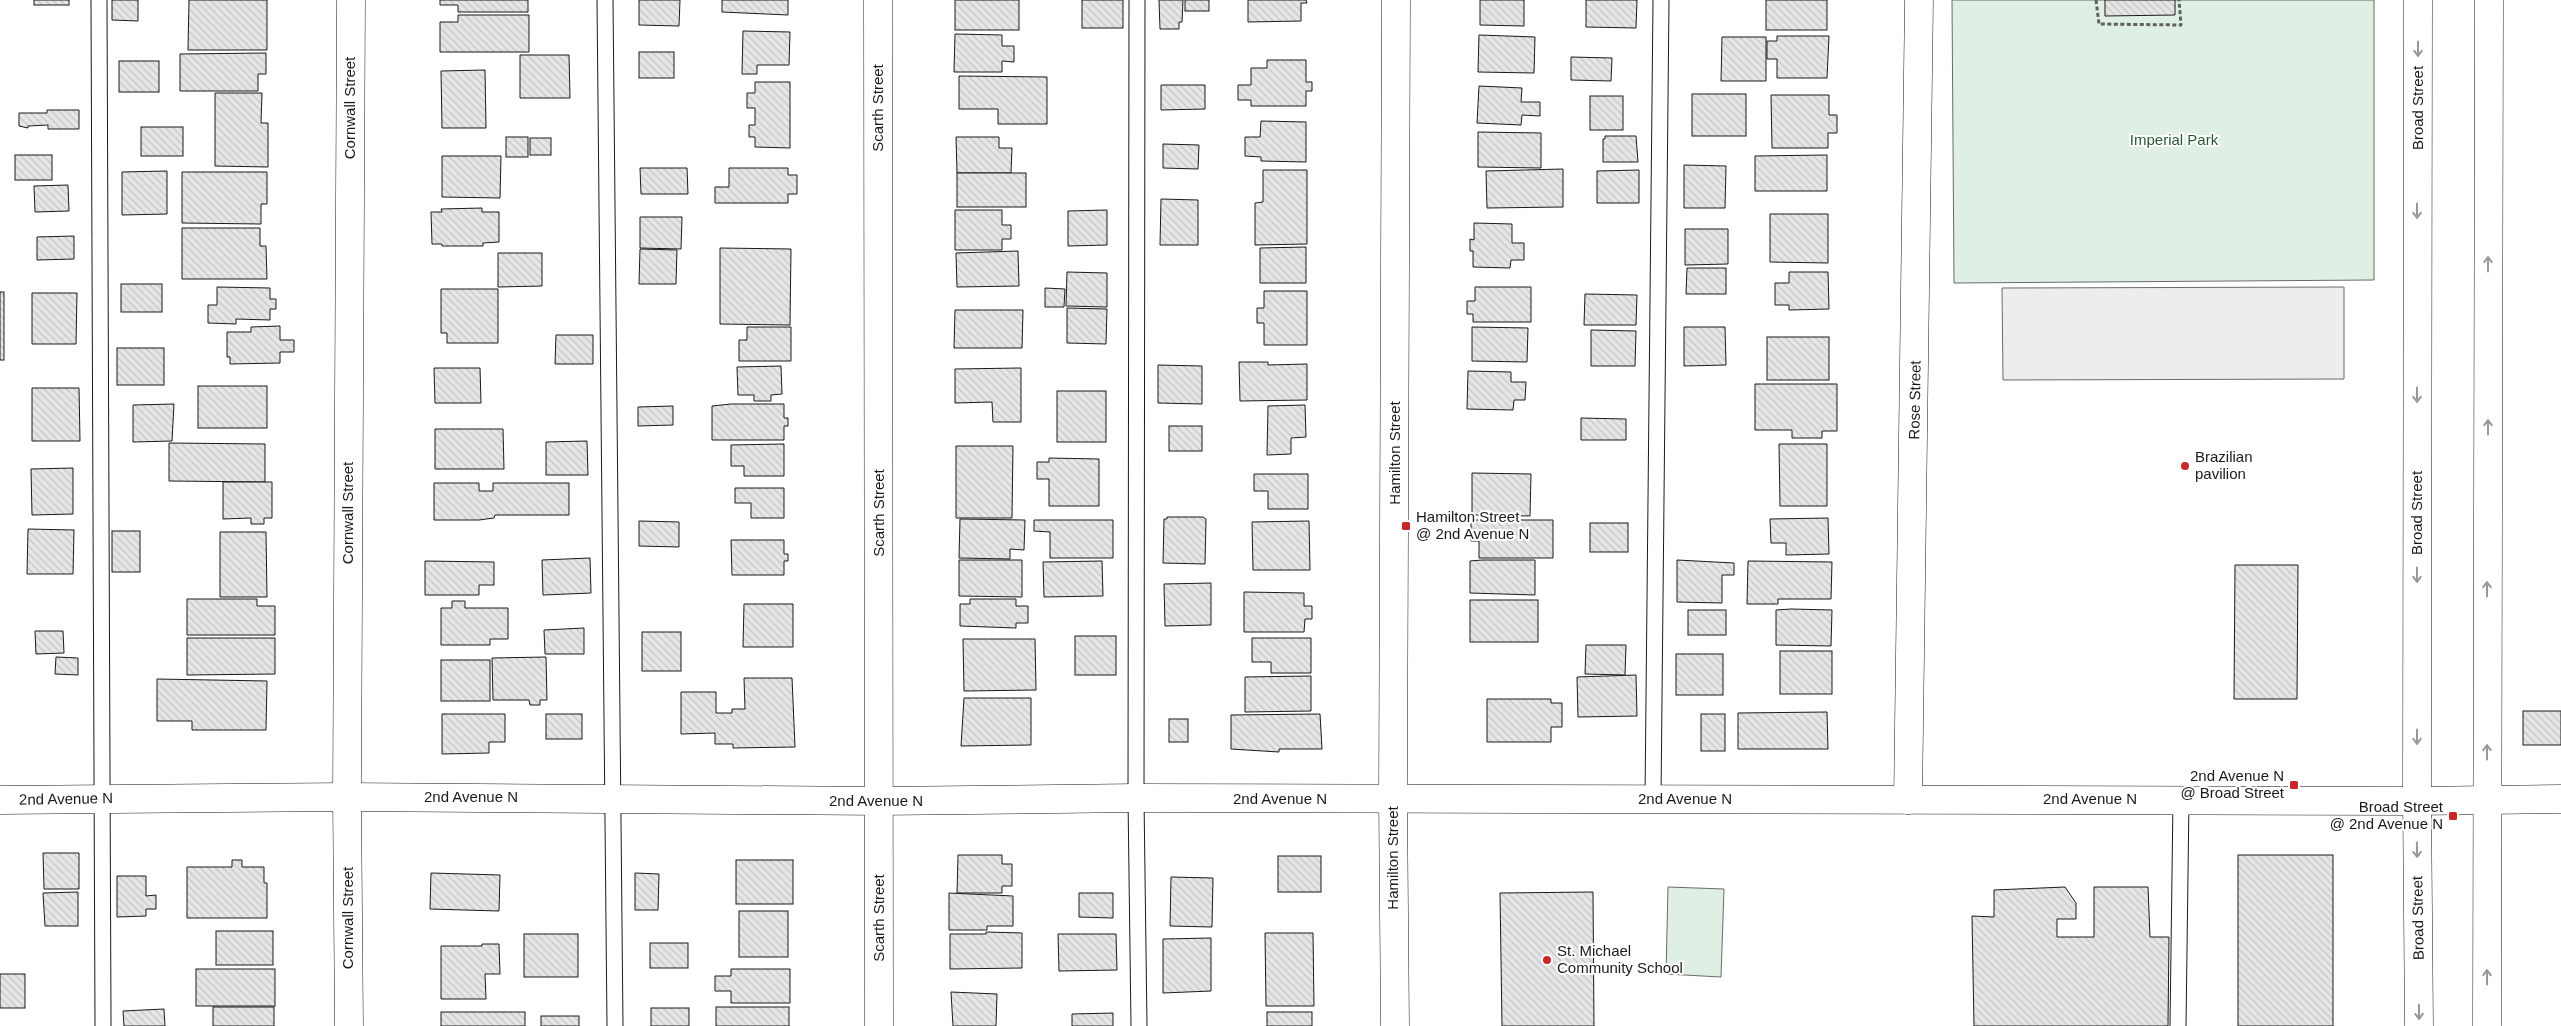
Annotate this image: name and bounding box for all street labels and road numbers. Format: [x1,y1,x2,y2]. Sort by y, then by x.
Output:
street label: Cornwall Street [341,56,358,159]
street label: Scarth Street [869,63,886,152]
street label: Broad Street [2409,65,2426,150]
street label: Rose Street [1905,359,1924,440]
street label: Hamilton Street [1386,400,1403,505]
street label: Cornwall Street [339,461,356,564]
street label: Scarth Street [870,468,887,557]
street label: Broad Street [2408,470,2425,555]
street label: 2nd Avenue N [424,788,518,805]
street label: 2nd Avenue N [19,789,113,808]
street label: 2nd Avenue N [1233,790,1327,807]
street label: 2nd Avenue N [1638,790,1732,807]
street label: 2nd Avenue N [2043,790,2137,807]
street label: 2nd Avenue N [829,792,923,809]
street label: Hamilton Street [1384,805,1401,910]
street label: Cornwall Street [339,866,356,969]
street label: Scarth Street [870,873,887,962]
street label: Broad Street [2408,875,2427,960]

